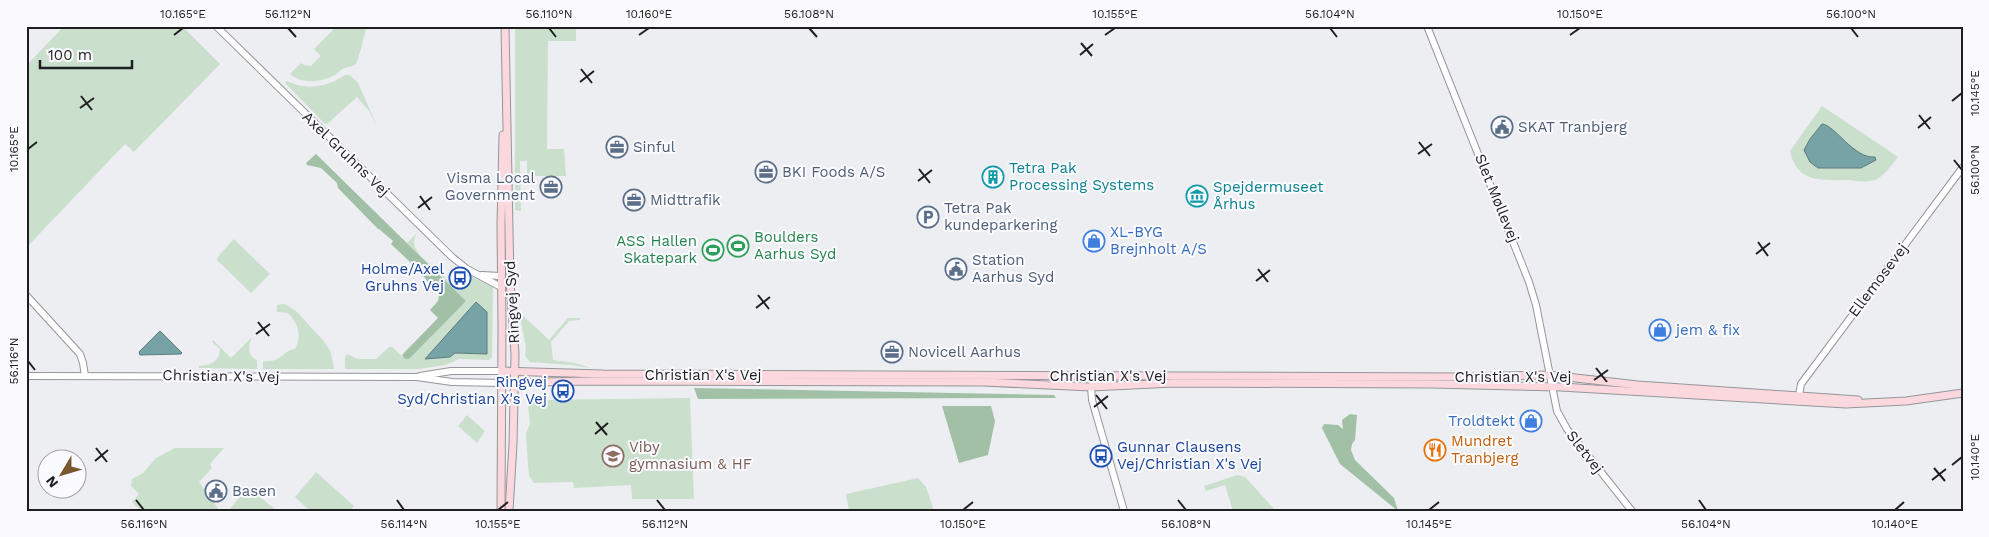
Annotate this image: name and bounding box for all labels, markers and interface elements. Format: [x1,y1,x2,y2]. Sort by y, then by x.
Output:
text: 10.165°E [160,7,206,21]
text: 56.112°N [265,7,311,21]
text: 56.110°N [525,7,573,21]
text: 10.160°E [626,7,672,21]
text: 56.108°N [784,7,834,21]
text: 10.155°E [1092,7,1138,21]
text: 56.104°N [1305,7,1355,21]
text: 10.150°E [1557,7,1603,21]
text: 56.100°N [1826,7,1876,21]
scale bar [40,38,132,70]
text: 100 m [48,46,92,64]
text: 10.145°E [1968,70,1982,116]
street label: Axel Gruhns Vej [299,108,393,200]
public building icon: SKAT Tranbjerg [1490,115,1514,139]
place label: SKAT Tranbjerg [1518,118,1627,136]
text: 10.165°E [7,126,21,172]
office icon: Sinful [605,135,629,159]
place label: Sinful [633,138,676,156]
text: 56.100°N [1968,145,1982,195]
street label: Slet Møllevej [1471,151,1523,245]
place label: Tetra Pak Processing Systems [1009,159,1154,194]
office icon: BKI Foods A/S [754,160,778,184]
place label: BKI Foods A/S [782,163,885,181]
building icon: Tetra Pak Processing Systems [981,165,1005,189]
place label: Visma Local Government [445,169,536,204]
office icon: Visma Local Government [539,175,563,199]
place label: Spejdermuseet Århus [1213,178,1324,213]
museum icon: Spejdermuseet Århus [1185,184,1209,208]
office icon: Midttrafik [622,188,646,212]
place label: Midttrafik [650,191,721,209]
place label: Tetra Pak kundeparkering [944,199,1057,234]
parking icon: Tetra Pak kundeparkering [916,205,940,229]
place label: XL-BYG Brejnholt A/S [1110,223,1207,258]
place label: Boulders Aarhus Syd [754,228,836,263]
shop icon: XL-BYG Brejnholt A/S [1082,229,1106,253]
place label: ASS Hallen Skatepark [616,232,697,267]
sports icon: Boulders Aarhus Syd [726,234,750,258]
sports icon: ASS Hallen Skatepark [701,238,725,262]
street label: Ellemosevej [1844,240,1912,320]
place label: Station Aarhus Syd [972,251,1054,286]
public building icon: Station Aarhus Syd [944,257,968,281]
place label: Holme/Axel Gruhns Vej [361,260,444,295]
street label: Ringvej Syd [501,260,523,344]
bus stop icon: Holme/Axel Gruhns Vej [448,266,472,290]
shop icon: jem & fix [1648,318,1672,342]
place label: jem & fix [1674,321,1740,339]
text: 56.116°N [7,337,21,385]
office icon: Novicell Aarhus [880,340,904,364]
place label: Novicell Aarhus [908,343,1021,361]
street label: Christian X's Vej [162,366,280,386]
street label: Christian X's Vej [644,366,762,384]
street label: Christian X's Vej [1049,367,1167,385]
street label: Christian X's Vej [1454,368,1572,386]
place label: Ringvej Syd/Christian X's Vej [397,373,547,408]
bus stop icon: Ringvej Syd/Christian X's Vej [551,379,575,403]
shop icon: Troldtekt [1519,409,1543,433]
place label: Troldtekt [1448,412,1516,430]
street label: Sletvej [1563,427,1607,477]
place label: Mundret Tranbjerg [1451,432,1519,467]
text: 10.140°E [1968,434,1982,480]
place label: Viby gymnasium & HF [629,438,752,473]
place label: Gunnar Clausens Vej/Christian X's Vej [1117,438,1262,473]
restaurant icon: Mundret Tranbjerg [1423,438,1447,462]
school or university icon: Viby gymnasium & HF [601,444,625,468]
bus stop icon: Gunnar Clausens Vej/Christian X's Vej [1089,444,1113,468]
north arrow [38,450,88,500]
text: N [42,473,61,491]
public building icon: Basen [204,479,228,503]
place label: Basen [232,482,276,500]
text: 56.116°N [120,517,168,531]
text: 56.114°N [380,517,428,531]
text: 10.155°E [475,517,521,531]
text: 56.112°N [642,517,688,531]
text: 10.150°E [940,517,986,531]
text: 56.108°N [1161,517,1211,531]
text: 10.145°E [1406,517,1452,531]
text: 56.104°N [1681,517,1731,531]
text: 10.140°E [1872,517,1918,531]

